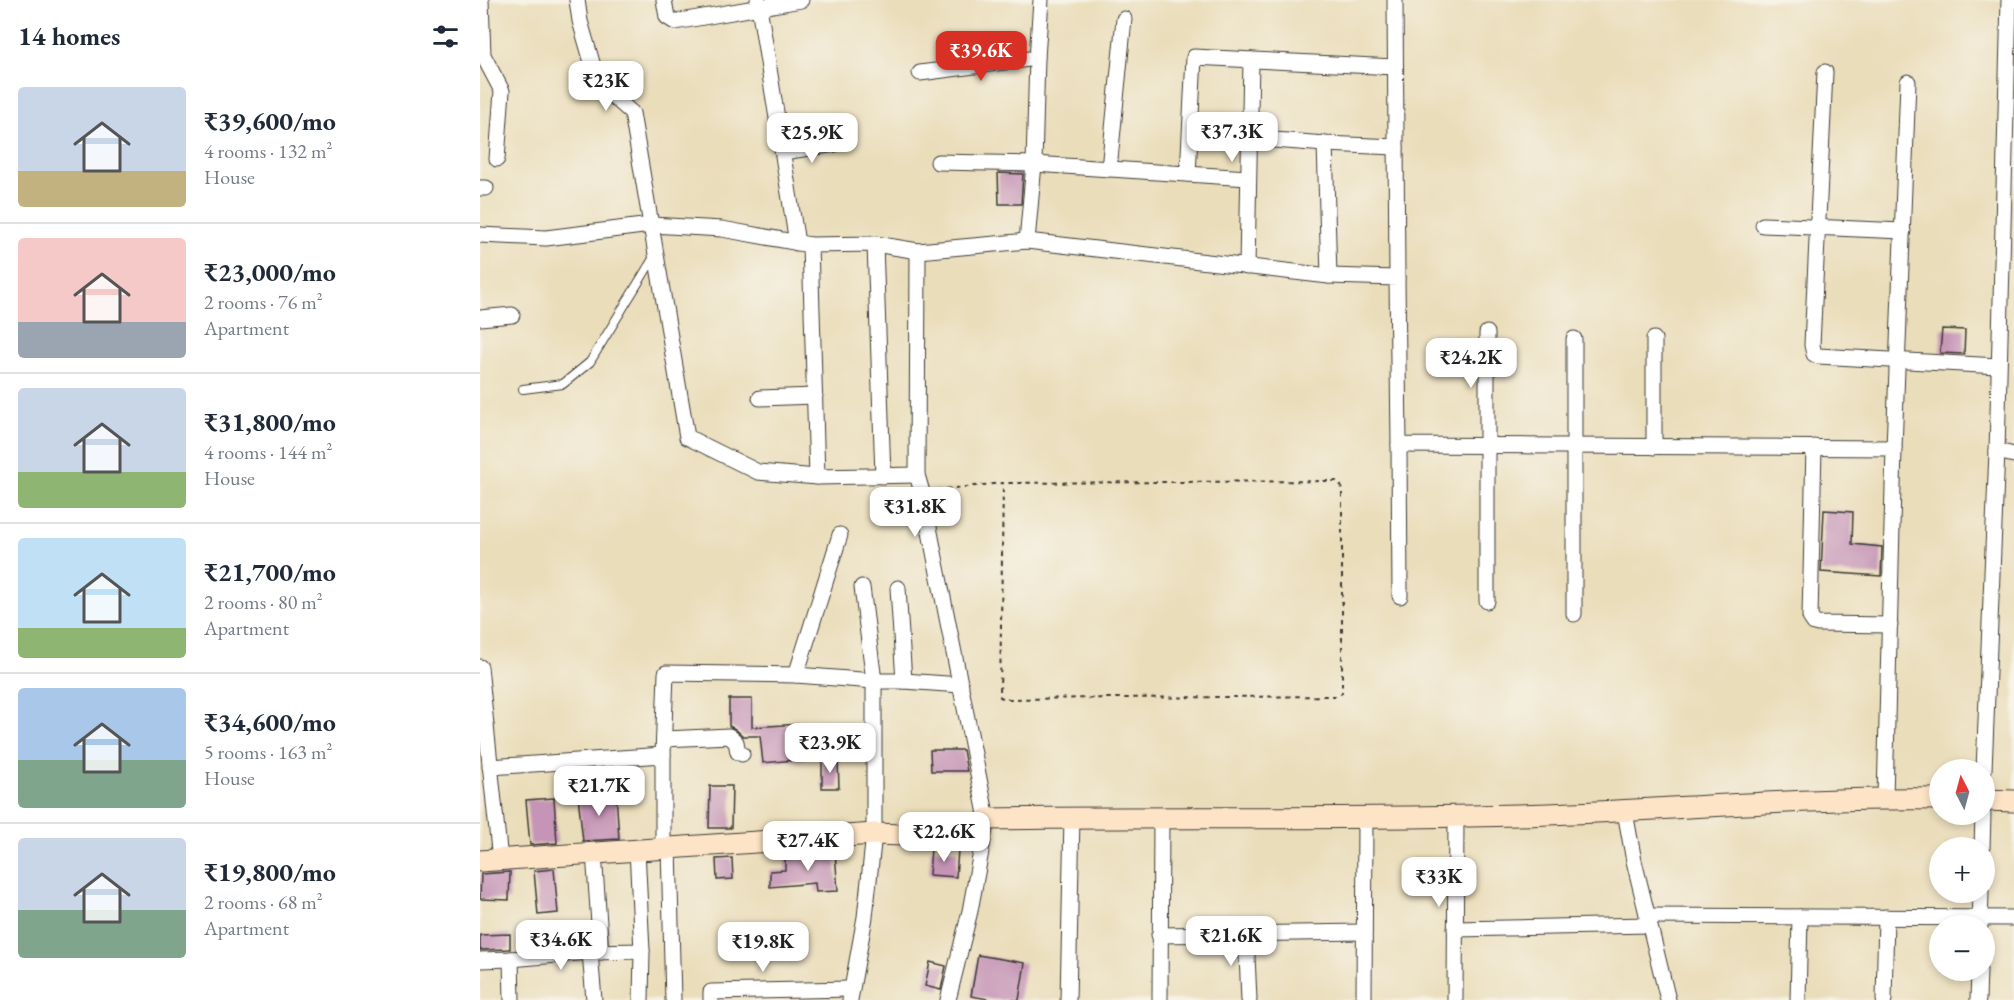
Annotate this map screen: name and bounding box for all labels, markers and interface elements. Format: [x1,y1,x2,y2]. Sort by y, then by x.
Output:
text: 14 homes [18,19,120,53]
icon: filters [429,20,462,53]
pin: ₹39.6K [932,31,1030,82]
text: ₹39.6K [950,37,1012,63]
pin: ₹23K [570,61,642,112]
text: ₹23K [583,67,629,93]
text: ₹39,600/mo [204,104,336,138]
icon: home [66,111,138,183]
pin: ₹37.3K [1183,112,1281,163]
pin: ₹25.9K [763,113,861,164]
text: ₹37.3K [1201,118,1263,144]
text: ₹25.9K [781,119,843,145]
text: 4 rooms · 132 m² [204,138,332,164]
text: House [204,164,255,190]
text: ₹23,000/mo [204,255,336,289]
icon: home [66,262,138,334]
text: 2 rooms · 76 m² [204,289,323,315]
text: Apartment [204,315,289,341]
pin: ₹24.2K [1422,338,1520,389]
text: ₹24.2K [1440,344,1502,370]
text: ₹31,800/mo [204,405,336,439]
icon: home [66,412,138,484]
text: 4 rooms · 144 m² [204,439,332,465]
text: House [204,465,255,491]
pin: ₹31.8K [866,487,964,538]
text: ₹31.8K [884,493,946,519]
text: ₹21,700/mo [204,555,336,589]
icon: home [66,562,138,634]
text: 2 rooms · 80 m² [204,589,323,615]
text: Apartment [204,615,289,641]
text: ₹34,600/mo [204,705,336,739]
icon: home [66,712,138,784]
pin: ₹23.9K [781,723,879,774]
text: ₹23.9K [799,729,861,755]
text: 5 rooms · 163 m² [204,739,332,765]
north arrow [1929,759,1995,825]
map controls [1929,759,1995,981]
text: House [204,765,255,791]
pin: ₹21.7K [550,766,648,817]
text: ₹21.7K [568,772,630,798]
pin: ₹22.6K [895,812,993,863]
text: ₹22.6K [913,818,975,844]
pin: ₹27.4K [759,821,857,872]
text: ₹27.4K [777,827,839,853]
button: + [1929,837,1995,903]
text: ₹19,800/mo [204,855,336,889]
pin: ₹33K [1403,857,1475,908]
icon: home [66,862,138,934]
text: ₹33K [1416,863,1462,889]
text: 2 rooms · 68 m² [204,889,323,915]
text: Apartment [204,915,289,941]
button: − [1929,915,1995,981]
pin: ₹21.6K [1182,916,1280,967]
pin: ₹34.6K [512,920,610,971]
pin: ₹19.8K [714,922,812,973]
text: ₹21.6K [1200,922,1262,948]
text: ₹34.6K [530,926,592,952]
text: ₹19.8K [732,928,794,954]

